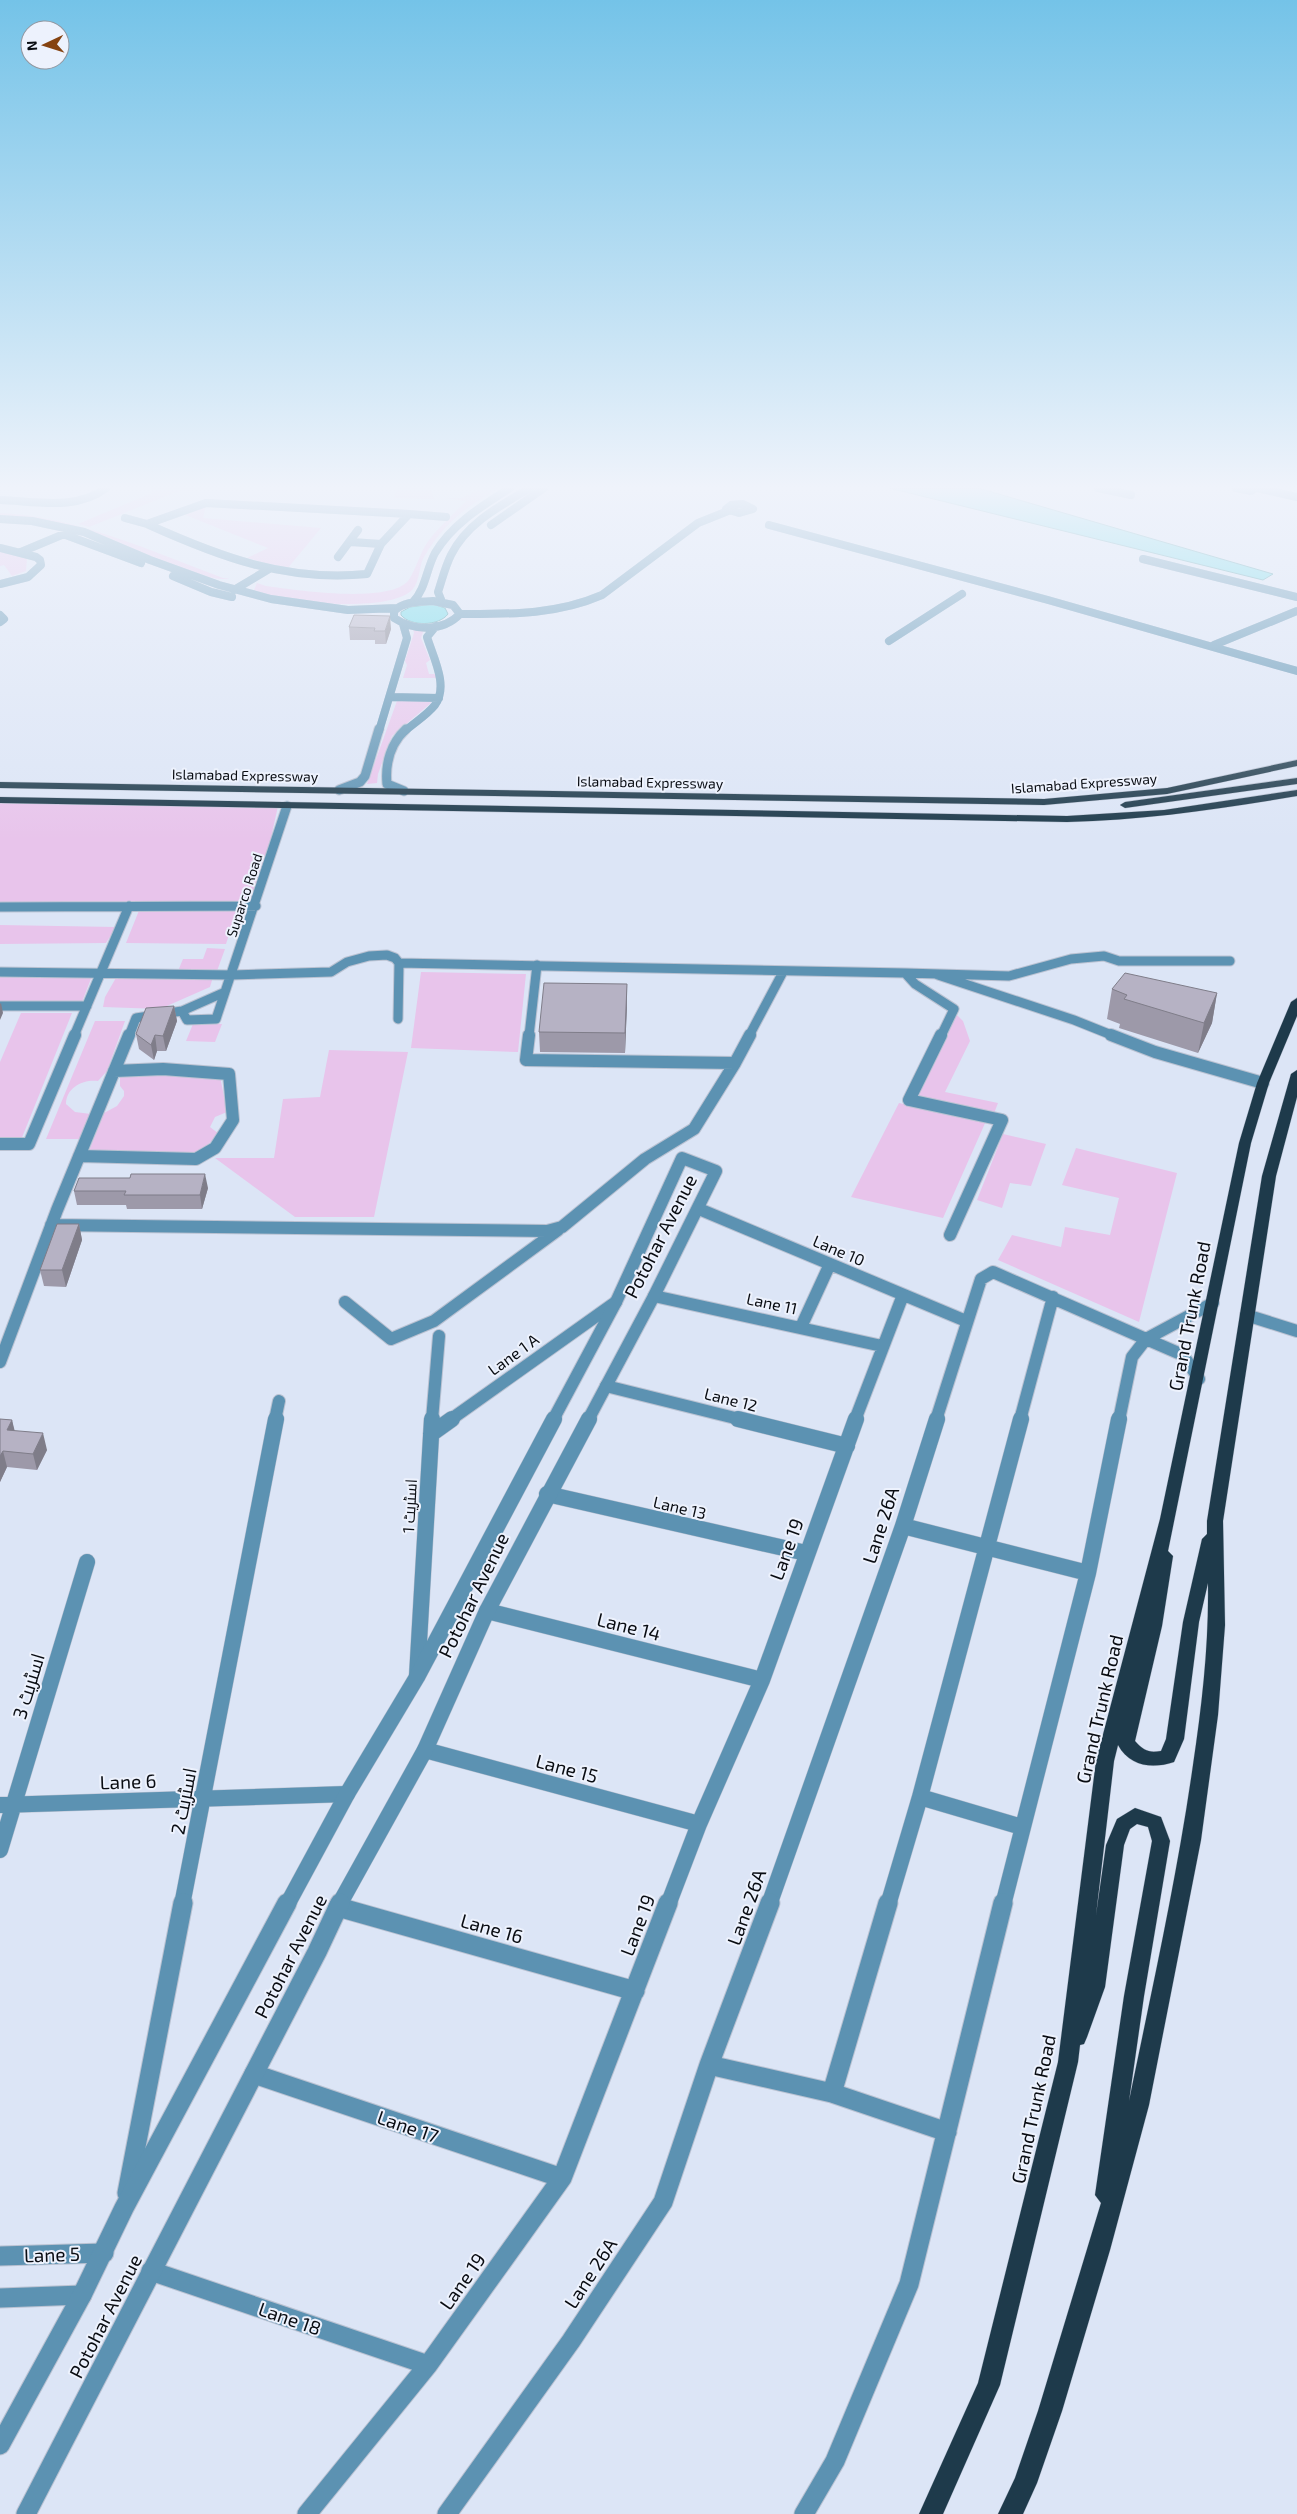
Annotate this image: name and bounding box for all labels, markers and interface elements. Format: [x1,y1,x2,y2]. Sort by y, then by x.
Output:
north arrow [20,20,70,70]
text: N [23,40,40,52]
street label: Islamabad Expressway [172,765,319,785]
street label: Islamabad Expressway [1010,769,1158,797]
street label: Islamabad Expressway [577,772,724,792]
street label: Suparco Road [222,851,266,939]
street label: Potohar Avenue [619,1170,701,1302]
street label: Lane 10 [810,1231,868,1269]
street label: Grand Trunk Road [1163,1239,1215,1393]
street label: Lane 11 [745,1288,799,1318]
street label: Lane 1 A [484,1329,542,1379]
street label: Lane 12 [703,1383,759,1415]
street label: اسٹریٹ 1 [398,1478,421,1534]
street label: Lane 26A [857,1484,903,1566]
street label: Lane 13 [652,1492,708,1522]
street label: Lane 19 [764,1515,808,1583]
street label: Potohar Avenue [433,1529,513,1661]
street label: Lane 14 [595,1607,663,1645]
street label: Grand Trunk Road [1071,1632,1127,1786]
street label: اسٹریٹ 3 [7,1650,50,1722]
street label: Lane 15 [533,1749,601,1787]
street label: اسٹریٹ 2 [165,1766,202,1837]
street label: Lane 6 [99,1769,157,1793]
street label: Lane 26A [722,1866,770,1948]
street label: Potohar Avenue [249,1890,331,2022]
street label: Lane 19 [615,1891,659,1959]
street label: Lane 16 [458,1908,526,1948]
street label: Grand Trunk Road [1006,2032,1060,2186]
street label: Lane 17 [374,2105,442,2147]
street label: Lane 26A [559,2233,621,2312]
street label: Lane 5 [24,2242,80,2266]
street label: Lane 19 [434,2248,490,2314]
street label: Potohar Avenue [64,2250,146,2382]
street label: Lane 18 [256,2297,324,2339]

